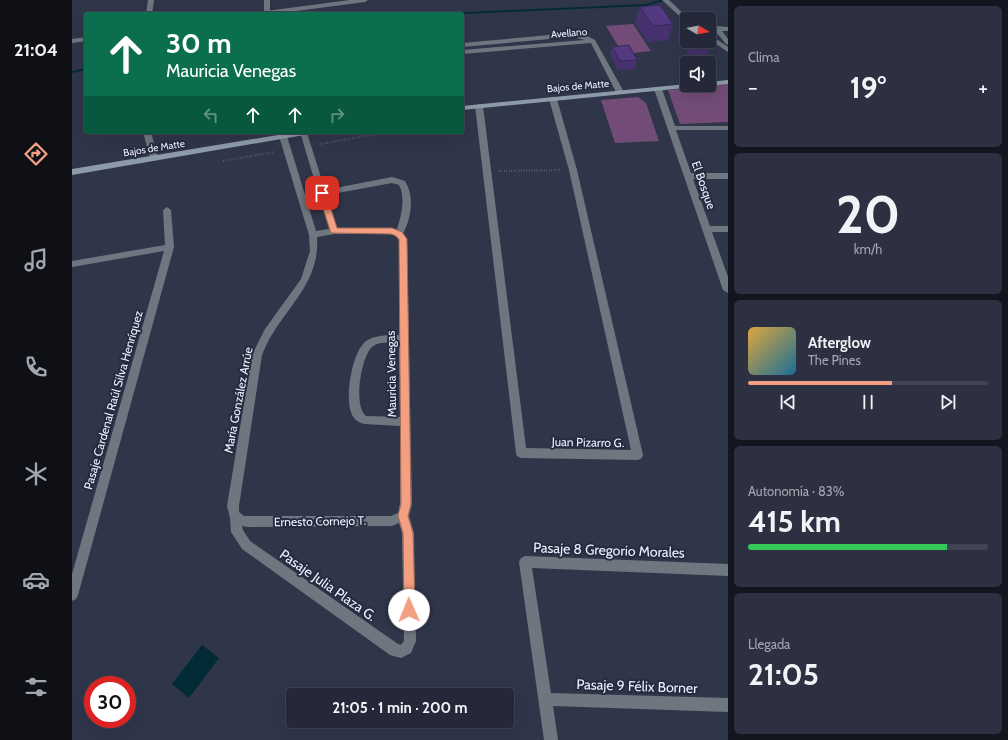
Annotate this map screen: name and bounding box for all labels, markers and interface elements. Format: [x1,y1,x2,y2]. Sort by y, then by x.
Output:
north arrow [680,12,716,48]
map controls [680,12,716,92]
street label: Avellano [550,25,588,41]
text: 30 m [166,26,232,60]
icon: ahead [100,28,152,80]
text: 21:04 [14,39,58,61]
text: Clima [748,49,779,65]
button: sound [680,56,716,92]
text: Mauricia Venegas [166,60,296,82]
text: 19° [850,69,886,106]
text: − [748,74,758,101]
text: + [978,74,988,101]
street label: Bajos de Matte [546,77,610,95]
icon: left [200,104,222,126]
icon: ahead [242,104,264,126]
icon: ahead [284,104,306,126]
icon: right [326,104,348,126]
street label: Bajos de Matte [122,137,186,159]
icon: directions [22,140,50,168]
street label: El Bosque [689,159,719,211]
pin [305,176,339,210]
icon: arrive [311,182,333,204]
text: 20 [836,183,900,246]
text: km/h [854,241,882,257]
icon: music [22,246,50,274]
street label: Pasaje Cardenal Raúl Silva Henríquez [80,308,146,491]
street label: Mauricia Venegas [383,330,399,418]
text: Afterglow [808,334,871,352]
street label: María González Arrúe [220,346,256,454]
text: The Pines [808,352,861,368]
icon: phone [22,353,50,381]
icon: previous [777,391,799,413]
icon: pause [857,391,879,413]
icon: next [937,391,959,413]
street label: Juan Pizarro G. [551,434,624,450]
icon: climate [22,460,50,488]
text: Autonomía · 83% [748,483,845,499]
text: 415 km [748,503,841,540]
street label: Ernesto Cornejo T. [274,513,366,529]
street label: Pasaje 8 Gregorio Morales [533,538,685,562]
street label: Pasaje Julia Plaza G. [276,545,380,625]
icon: car [22,566,50,594]
position arrow [388,589,430,631]
text: Llegada [748,636,790,652]
text: 21:05 [748,656,819,693]
icon: filters [22,673,50,701]
street label: Pasaje 9 Félix Borner [576,675,698,697]
speed limit sign: 30 [84,676,136,728]
text: 21:05 · 1 min · 200 m [332,699,468,717]

